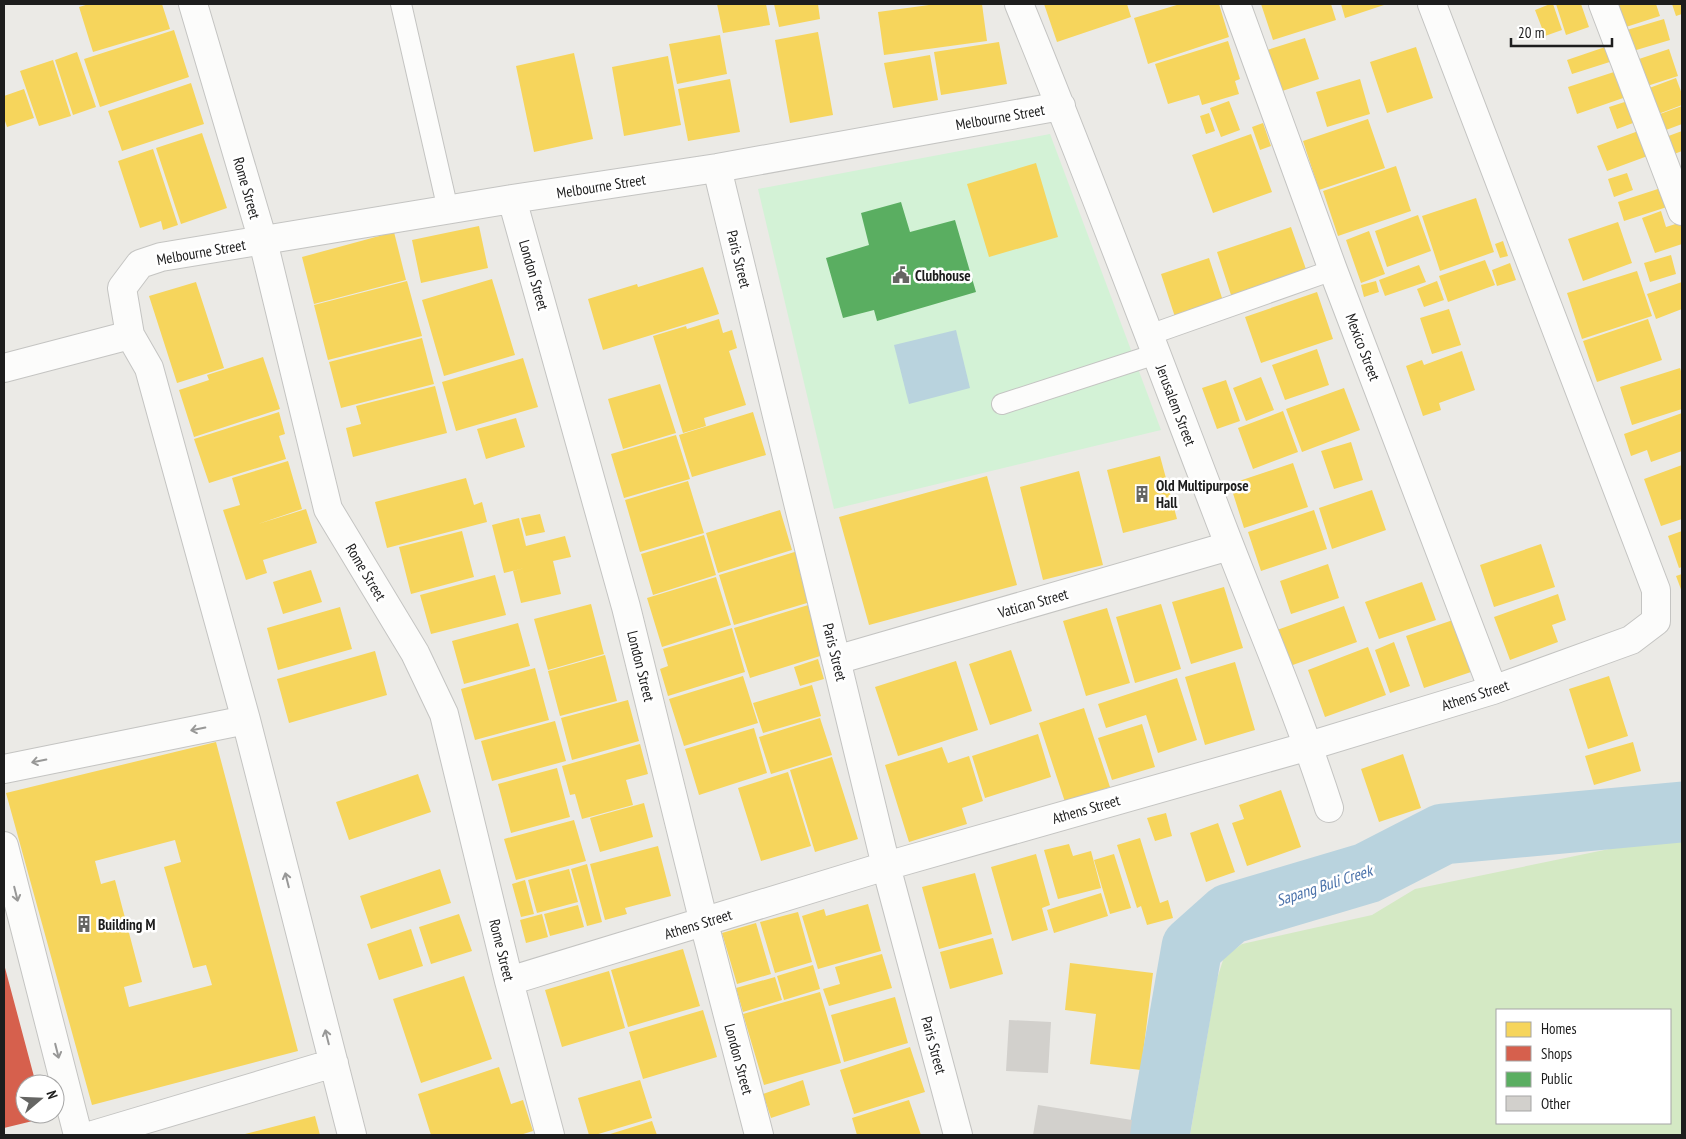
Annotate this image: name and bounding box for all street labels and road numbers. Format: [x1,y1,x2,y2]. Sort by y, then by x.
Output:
street label: Melbourne Street [954,100,1046,134]
street label: Rome Street [229,155,265,221]
street label: Melbourne Street [555,170,647,202]
street label: Paris Street [723,228,755,290]
street label: Melbourne Street [155,235,247,269]
street label: London Street [515,238,553,312]
street label: Mexico Street [1341,311,1385,383]
street label: Jerusalem Street [1152,361,1200,448]
street label: Rome Street [342,540,390,604]
street label: Vatican Street [995,584,1070,622]
street label: Paris Street [819,621,851,683]
street label: London Street [623,629,659,703]
street label: Athens Street [1439,675,1511,715]
street label: Athens Street [1050,790,1122,828]
street label: Athens Street [662,905,734,943]
street label: Rome Street [485,917,519,983]
street label: Paris Street [917,1014,951,1076]
street label: London Street [720,1022,758,1096]

